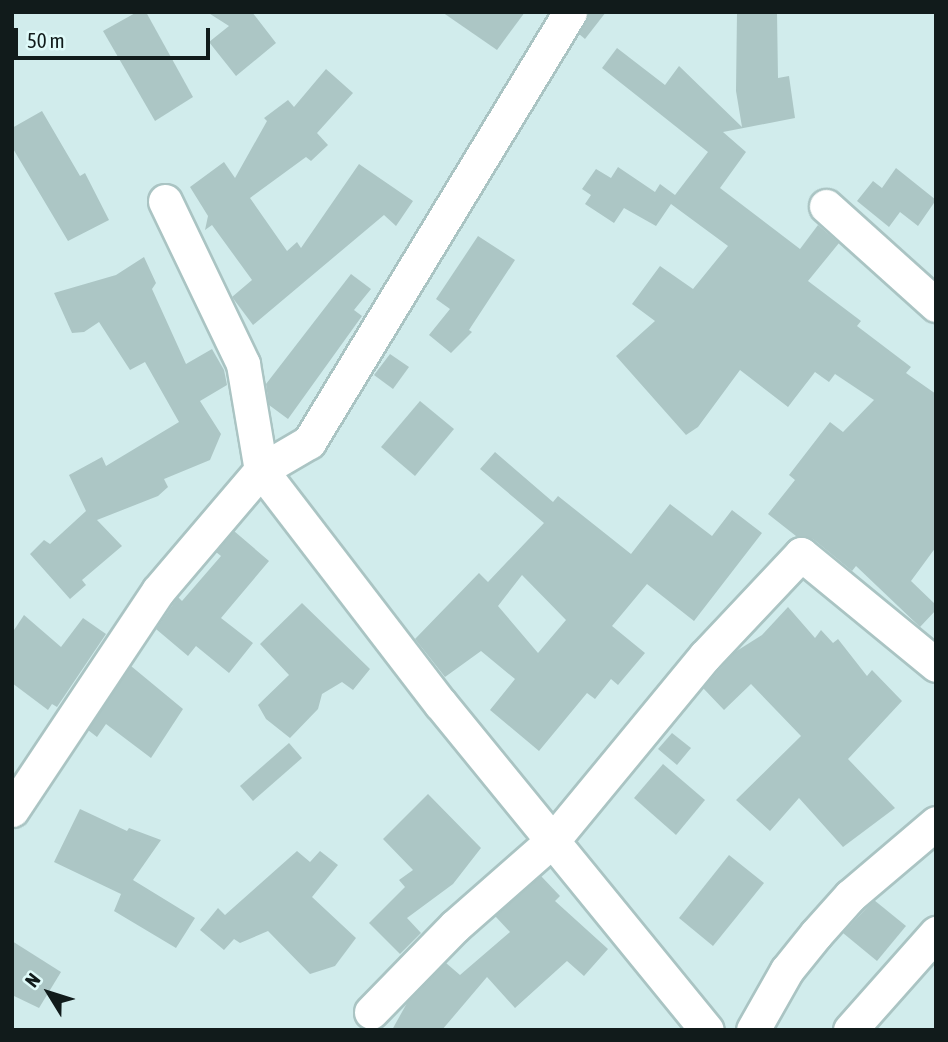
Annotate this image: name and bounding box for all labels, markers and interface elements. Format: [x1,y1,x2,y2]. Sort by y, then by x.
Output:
scale bar [18,14,214,58]
text: 50 m [27,28,65,52]
north arrow [14,958,84,1028]
text: N [20,969,45,991]

